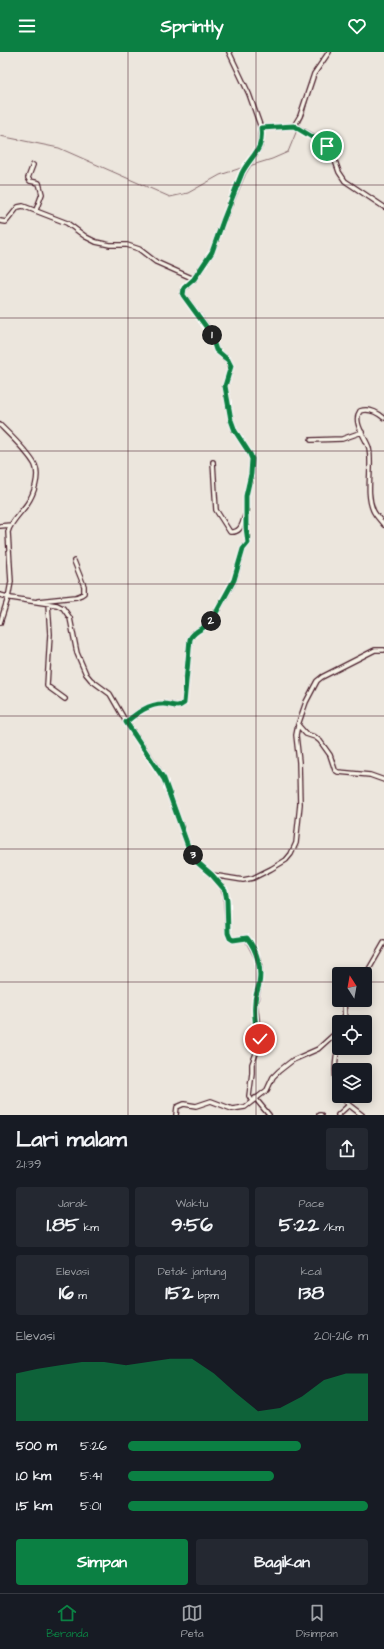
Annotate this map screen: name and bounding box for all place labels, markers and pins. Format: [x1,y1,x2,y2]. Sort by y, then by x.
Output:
pin [310,129,344,163]
pin: 1 [202,325,222,345]
pin: 2 [201,611,221,631]
pin: 3 [183,845,203,865]
pin [243,1022,277,1056]

